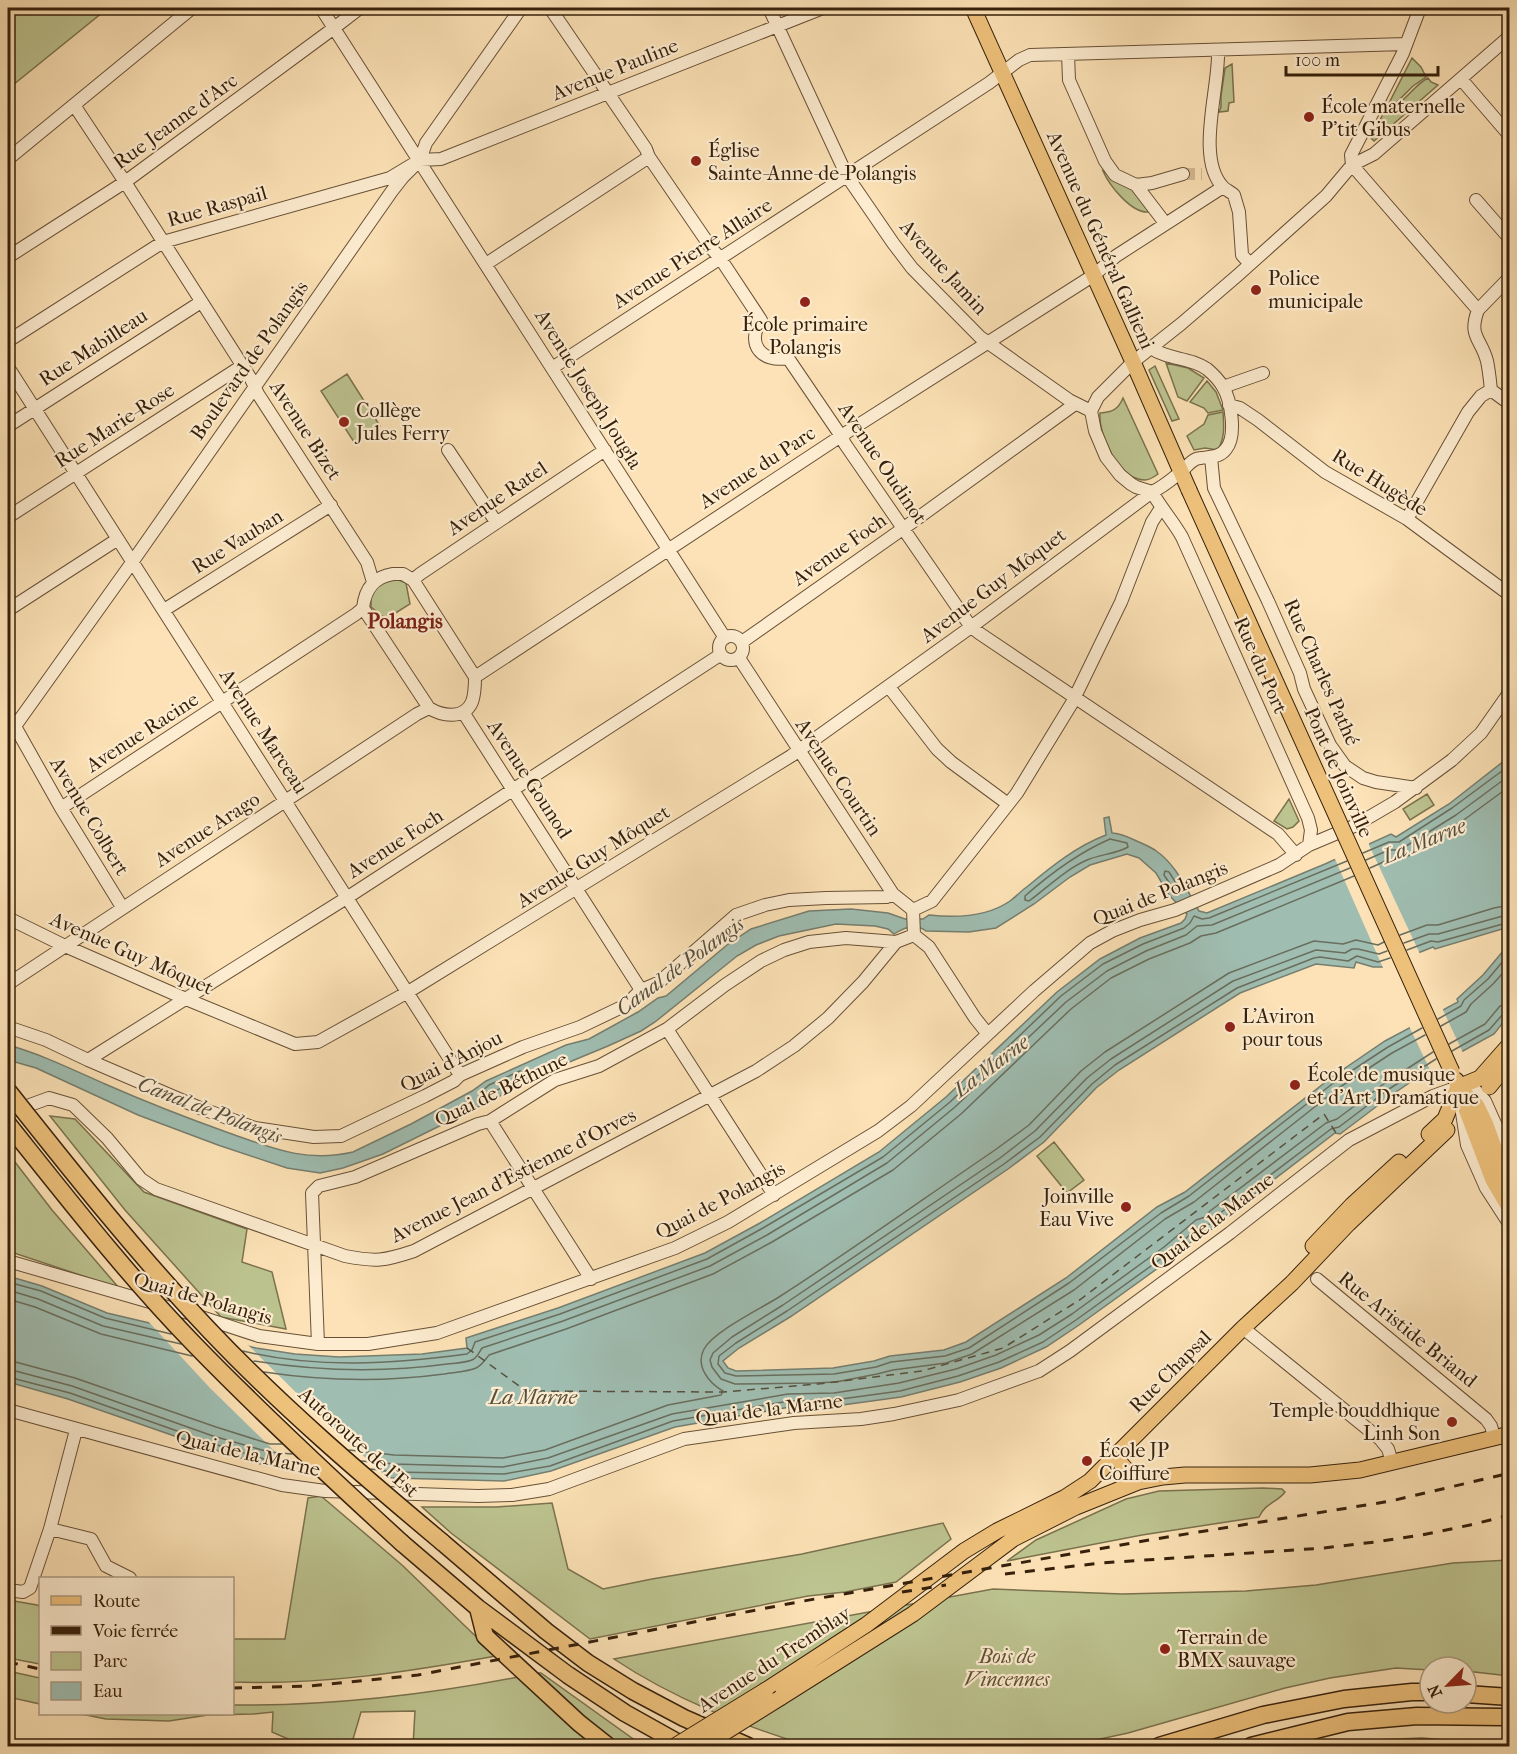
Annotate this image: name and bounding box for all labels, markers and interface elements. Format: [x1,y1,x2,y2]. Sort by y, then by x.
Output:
street label: Avenue Pauline [548,34,682,106]
scale bar [1286,39,1438,77]
text: 100 m [1295,50,1340,71]
street label: Rue Jeanne d'Arc [109,69,242,174]
place label: École maternelle P'tit Gibus [1321,94,1465,141]
marker: École maternelle P'tit Gibus [1302,110,1316,124]
street label: Avenue du Général Gallieni [1042,127,1159,353]
place label: Église Sainte-Anne-de-Polangis [708,138,916,185]
marker: Église Sainte-Anne-de-Polangis [689,154,703,168]
street label: Rue Raspail [165,181,270,232]
street label: Avenue Pierre Allaire [608,193,776,314]
street label: Avenue Jamin [894,215,992,320]
place label: Police municipale [1268,267,1363,313]
street label: Boulevard de Polangis [186,276,313,444]
marker: Police municipale [1249,283,1263,297]
marker: École primaire Polangis [798,295,812,309]
street label: Rue Mabilleau [35,303,152,391]
street label: Avenue Joseph Jougla [530,305,647,474]
place label: École primaire Polangis [742,312,868,359]
street label: Avenue Bizet [264,376,346,484]
street label: Rue Marie-Rose [50,378,179,473]
street label: Avenue Oudinot [833,397,932,528]
place label: Collège Jules Ferry [354,399,451,445]
marker: Collège Jules Ferry [337,415,351,429]
street label: Avenue du Parc [694,421,820,514]
street label: Rue Hugède [1328,444,1432,521]
street label: Avenue Ratel [442,456,552,541]
street label: Rue Vauban [187,504,287,578]
street label: Avenue Foch [787,508,891,591]
street label: Avenue Guy Môquet [915,523,1070,648]
street label: Rue Charles Pathé [1279,595,1364,749]
district label: Polangis [367,609,443,633]
street label: Rue du Port [1229,613,1292,717]
street label: Avenue Marceau [214,664,313,798]
street label: Avenue Racine [81,688,203,778]
street label: Pont de Joinville [1299,703,1378,841]
street label: Avenue Courtin [790,713,887,841]
street label: Avenue Gounod [482,715,577,844]
street label: Avenue Colbert [45,752,134,880]
street label: Avenue Arago [150,787,264,872]
street label: Avenue Guy Môquet [512,800,674,913]
street label: Avenue Foch [342,804,448,883]
water label: La Marne [1377,813,1470,869]
street label: Quai de Polangis [1089,856,1231,931]
street label: Avenue Guy Môquet [46,907,217,1000]
water label: Canal de Polangis [611,911,749,1020]
place label: L'Aviron pour tous [1241,1005,1323,1051]
marker: L'Aviron pour tous [1223,1020,1237,1034]
street label: Quai d'Anjou [396,1026,507,1097]
water label: La Marne [947,1030,1034,1103]
street label: Quai de Béthune [431,1047,572,1132]
place label: École de musique et d’Art Dramatique [1307,1062,1479,1109]
water label: Canal de Polangis [135,1072,286,1149]
marker: École de musique et d’Art Dramatique [1288,1078,1302,1092]
street label: Avenue Jean d'Estienne d'Orves [386,1103,640,1248]
street label: Quai de Polangis [652,1157,789,1244]
street label: Quai de la Marne [1146,1168,1278,1275]
place label: Joinville Eau Vive [1039,1185,1114,1231]
marker: Joinville Eau Vive [1119,1200,1133,1214]
street label: Rue Aristide Briand [1334,1267,1482,1393]
street label: Quai de Polangis [131,1268,275,1329]
street label: Rue Chapsal [1125,1325,1216,1417]
street label: Autoroute de l’Est [293,1382,423,1502]
water label: La Marne [487,1385,577,1409]
street label: Quai de la Marne [694,1389,844,1430]
place label: Temple bouddhique Linh Son [1270,1399,1440,1445]
marker: Temple bouddhique Linh Son [1445,1415,1459,1429]
street label: Quai de la Marne [173,1426,323,1481]
place label: École JP Coiffure [1099,1438,1170,1485]
marker: École JP Coiffure [1080,1454,1094,1468]
legend [39,1577,234,1715]
text: Route [93,1591,140,1612]
street label: Avenue du Tremblay [693,1601,856,1718]
text: Voie ferrée [92,1621,178,1642]
place label: Terrain de BMX sauvage [1177,1626,1296,1672]
marker: Terrain de BMX sauvage [1158,1642,1172,1656]
park label: Bois de Vincennes [965,1645,1050,1691]
text: Parc [93,1651,128,1672]
north arrow [1418,1655,1478,1715]
text: Eau [93,1681,122,1702]
text: N [1423,1681,1446,1701]

